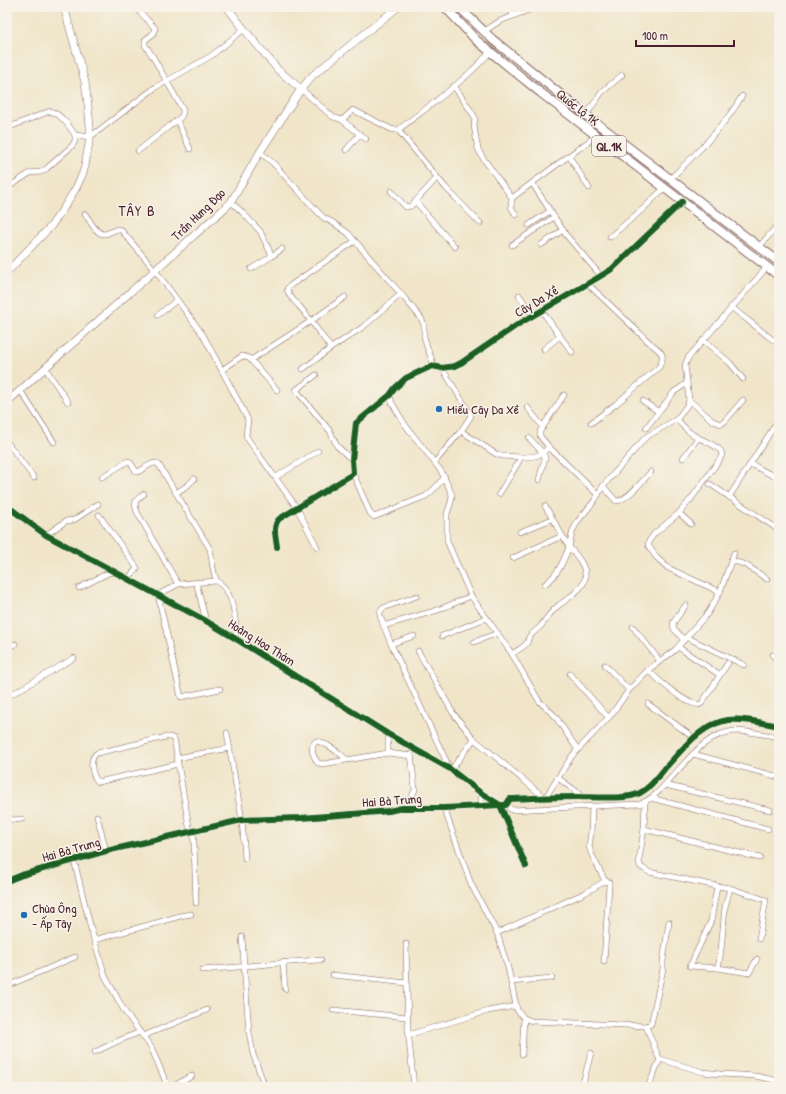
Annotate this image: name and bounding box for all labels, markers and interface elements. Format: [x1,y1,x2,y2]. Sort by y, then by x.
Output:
scale bar [636,22,734,48]
text: 100 m [642,27,668,44]
street label: Quốc lộ 1K [553,84,603,130]
road number: QL.1K [592,136,626,156]
street label: Trần Hưng Đạo [167,184,229,244]
district label: TÂY B [118,200,156,221]
street label: Cây Da Xề [511,281,561,321]
place label: Miếu Cây Da Xề [447,400,519,418]
marker: Miếu Cây Da Xề [434,404,444,414]
street label: Hoàng Hoa Thám [225,614,299,670]
street label: Hai Bà Trưng [362,789,423,811]
street label: Hai Bà Trưng [40,832,102,866]
place label: Chùa Ông - Ấp Tây [32,899,77,932]
marker: Chùa Ông - Ấp Tây [19,910,29,920]

